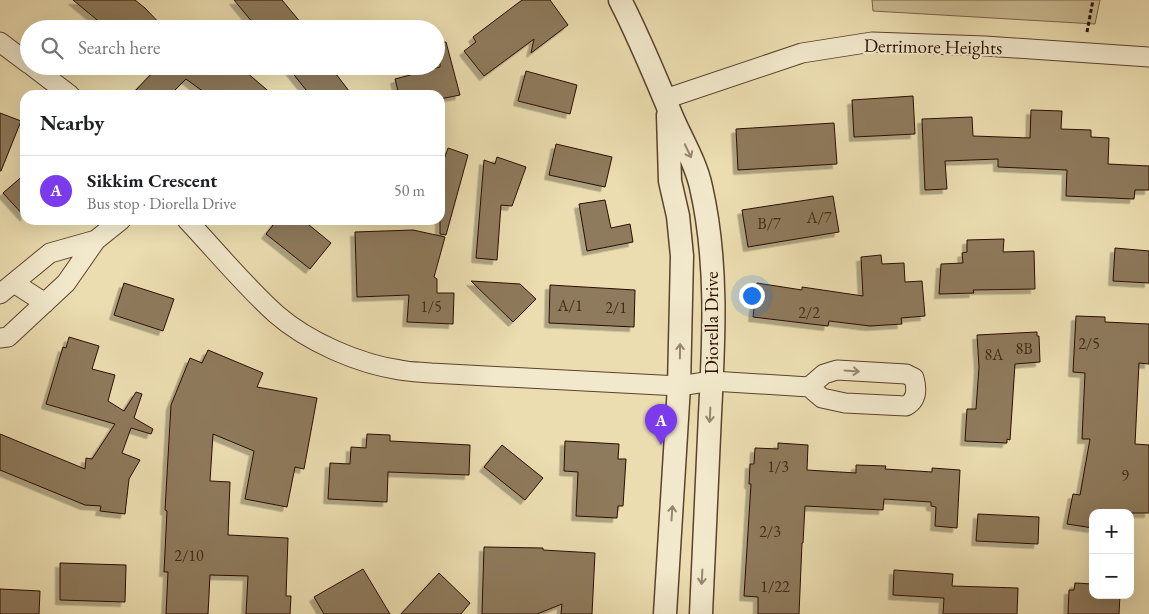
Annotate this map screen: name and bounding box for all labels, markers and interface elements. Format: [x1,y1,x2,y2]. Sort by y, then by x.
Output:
search box [20,20,445,75]
street label: Derrimore Heights [864,33,1002,60]
icon: search [38,34,66,62]
text: Search here [78,35,160,60]
text: Nearby [40,109,104,136]
one-way arrow [684,143,693,158]
text: Sikkim Crescent [87,168,217,193]
text: A [50,180,62,201]
text: 50 m [394,180,425,201]
text: Bus stop · Diorella Drive [87,193,236,214]
house number: A/7 [805,207,832,228]
house number: B/7 [757,213,781,234]
street label: Diorella Drive [699,271,724,375]
your location [739,283,765,309]
house number: A/1 [556,295,583,316]
house number: 1/5 [420,296,442,317]
house number: 2/1 [605,297,627,318]
house number: 2/2 [798,302,820,323]
house number: 2/5 [1078,333,1100,354]
house number: 8B [1015,338,1033,359]
one-way arrow [676,343,685,359]
house number: 8A [985,344,1004,365]
one-way arrow [844,366,860,375]
pin: A [645,404,677,445]
one-way arrow [706,407,715,423]
house number: 1/3 [767,456,789,477]
house number: 9 [1121,465,1129,486]
one-way arrow [667,505,676,521]
map controls [1089,509,1134,599]
button: + [1089,509,1134,554]
house number: 2/3 [759,521,781,542]
house number: 2/10 [174,545,204,566]
button: − [1089,554,1134,599]
one-way arrow [698,569,707,585]
house number: 1/22 [760,576,790,597]

